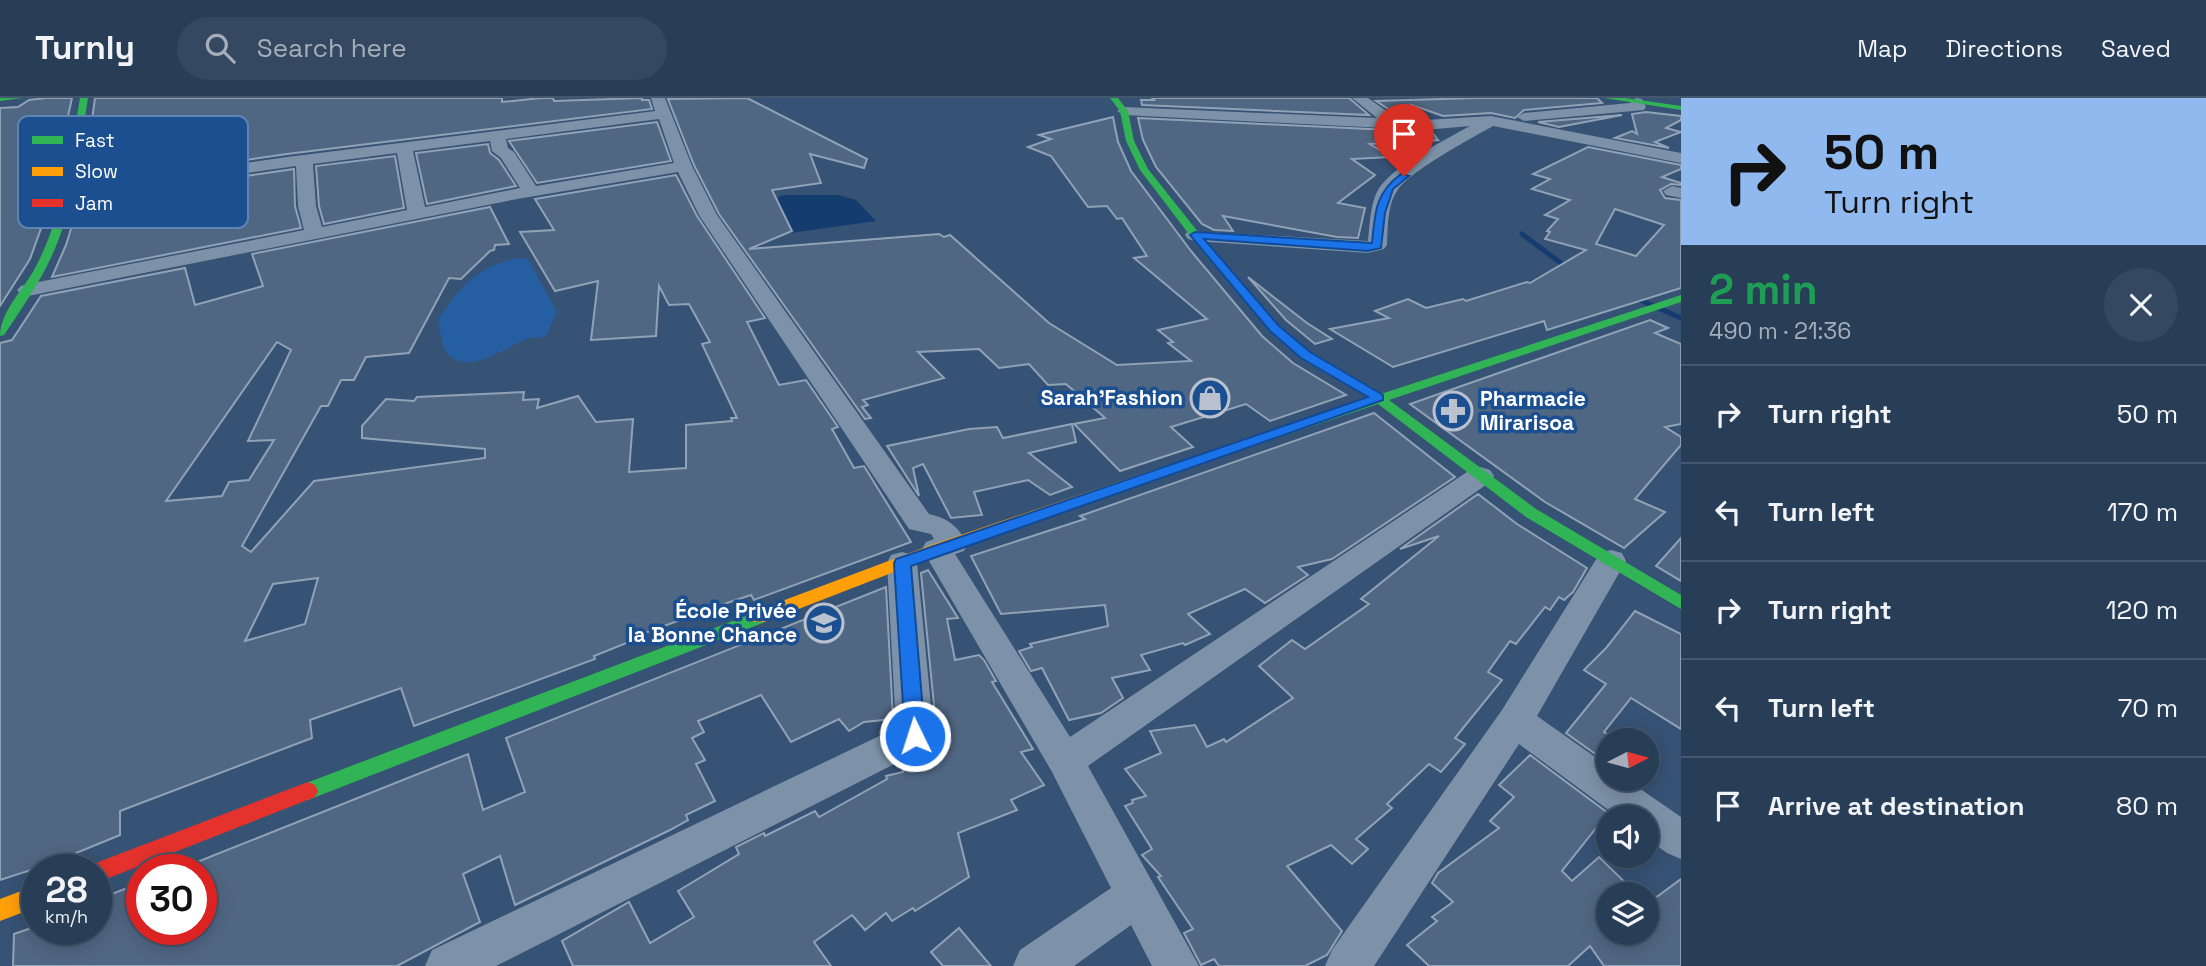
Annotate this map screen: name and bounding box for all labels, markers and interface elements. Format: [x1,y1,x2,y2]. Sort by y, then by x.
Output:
search box [177,17,667,80]
text: Turnly [35,27,135,69]
icon: search [201,29,239,67]
text: Search here [257,31,407,65]
text: Map [1857,33,1907,64]
text: Directions [1945,33,2063,64]
text: Saved [2101,33,2171,64]
pin [1374,104,1434,176]
icon: arrive [1385,115,1423,153]
legend [18,116,248,228]
text: 50 m [1824,121,1939,183]
icon: right [1709,126,1800,217]
text: Fast [75,128,115,153]
text: Slow [75,159,118,184]
text: Turn right [1824,182,1974,222]
text: Jam [75,191,113,216]
text: 2 min [1709,263,1818,316]
button: close [2104,268,2178,342]
text: 490 m · 21:36 [1709,316,1851,346]
shop icon: Sarah'Fashion [1189,377,1231,419]
place label: Sarah'Fashion [1041,384,1183,411]
place label: Pharmacie Mirarisoa [1480,385,1586,436]
pharmacy icon: Pharmacie Mirarisoa [1432,390,1474,432]
icon: right [1709,395,1747,433]
text: Turn right [1768,397,1892,431]
text: 50 m [2117,397,2178,431]
icon: left [1709,493,1747,531]
text: Turn left [1768,495,1875,529]
text: 170 m [2107,495,2178,529]
icon: right [1709,591,1747,629]
text: Turn right [1768,593,1892,627]
text: 120 m [2106,593,2178,627]
place label: École Privée la Bonne Chance [628,597,797,648]
school or university icon: École Privée la Bonne Chance [803,602,845,644]
icon: left [1709,689,1747,727]
text: Turn left [1768,691,1875,725]
text: 70 m [2118,691,2178,725]
position arrow [878,699,952,773]
north arrow [1596,728,1659,791]
map controls [1596,728,1659,945]
icon: arrive [1709,787,1747,825]
text: Arrive at destination [1768,789,2025,823]
text: 80 m [2116,789,2178,823]
button: sound [1596,805,1659,868]
speed limit sign: 30 [126,854,217,945]
text: 28 [46,868,87,912]
button: layers [1596,882,1659,945]
text: km/h [45,905,88,928]

